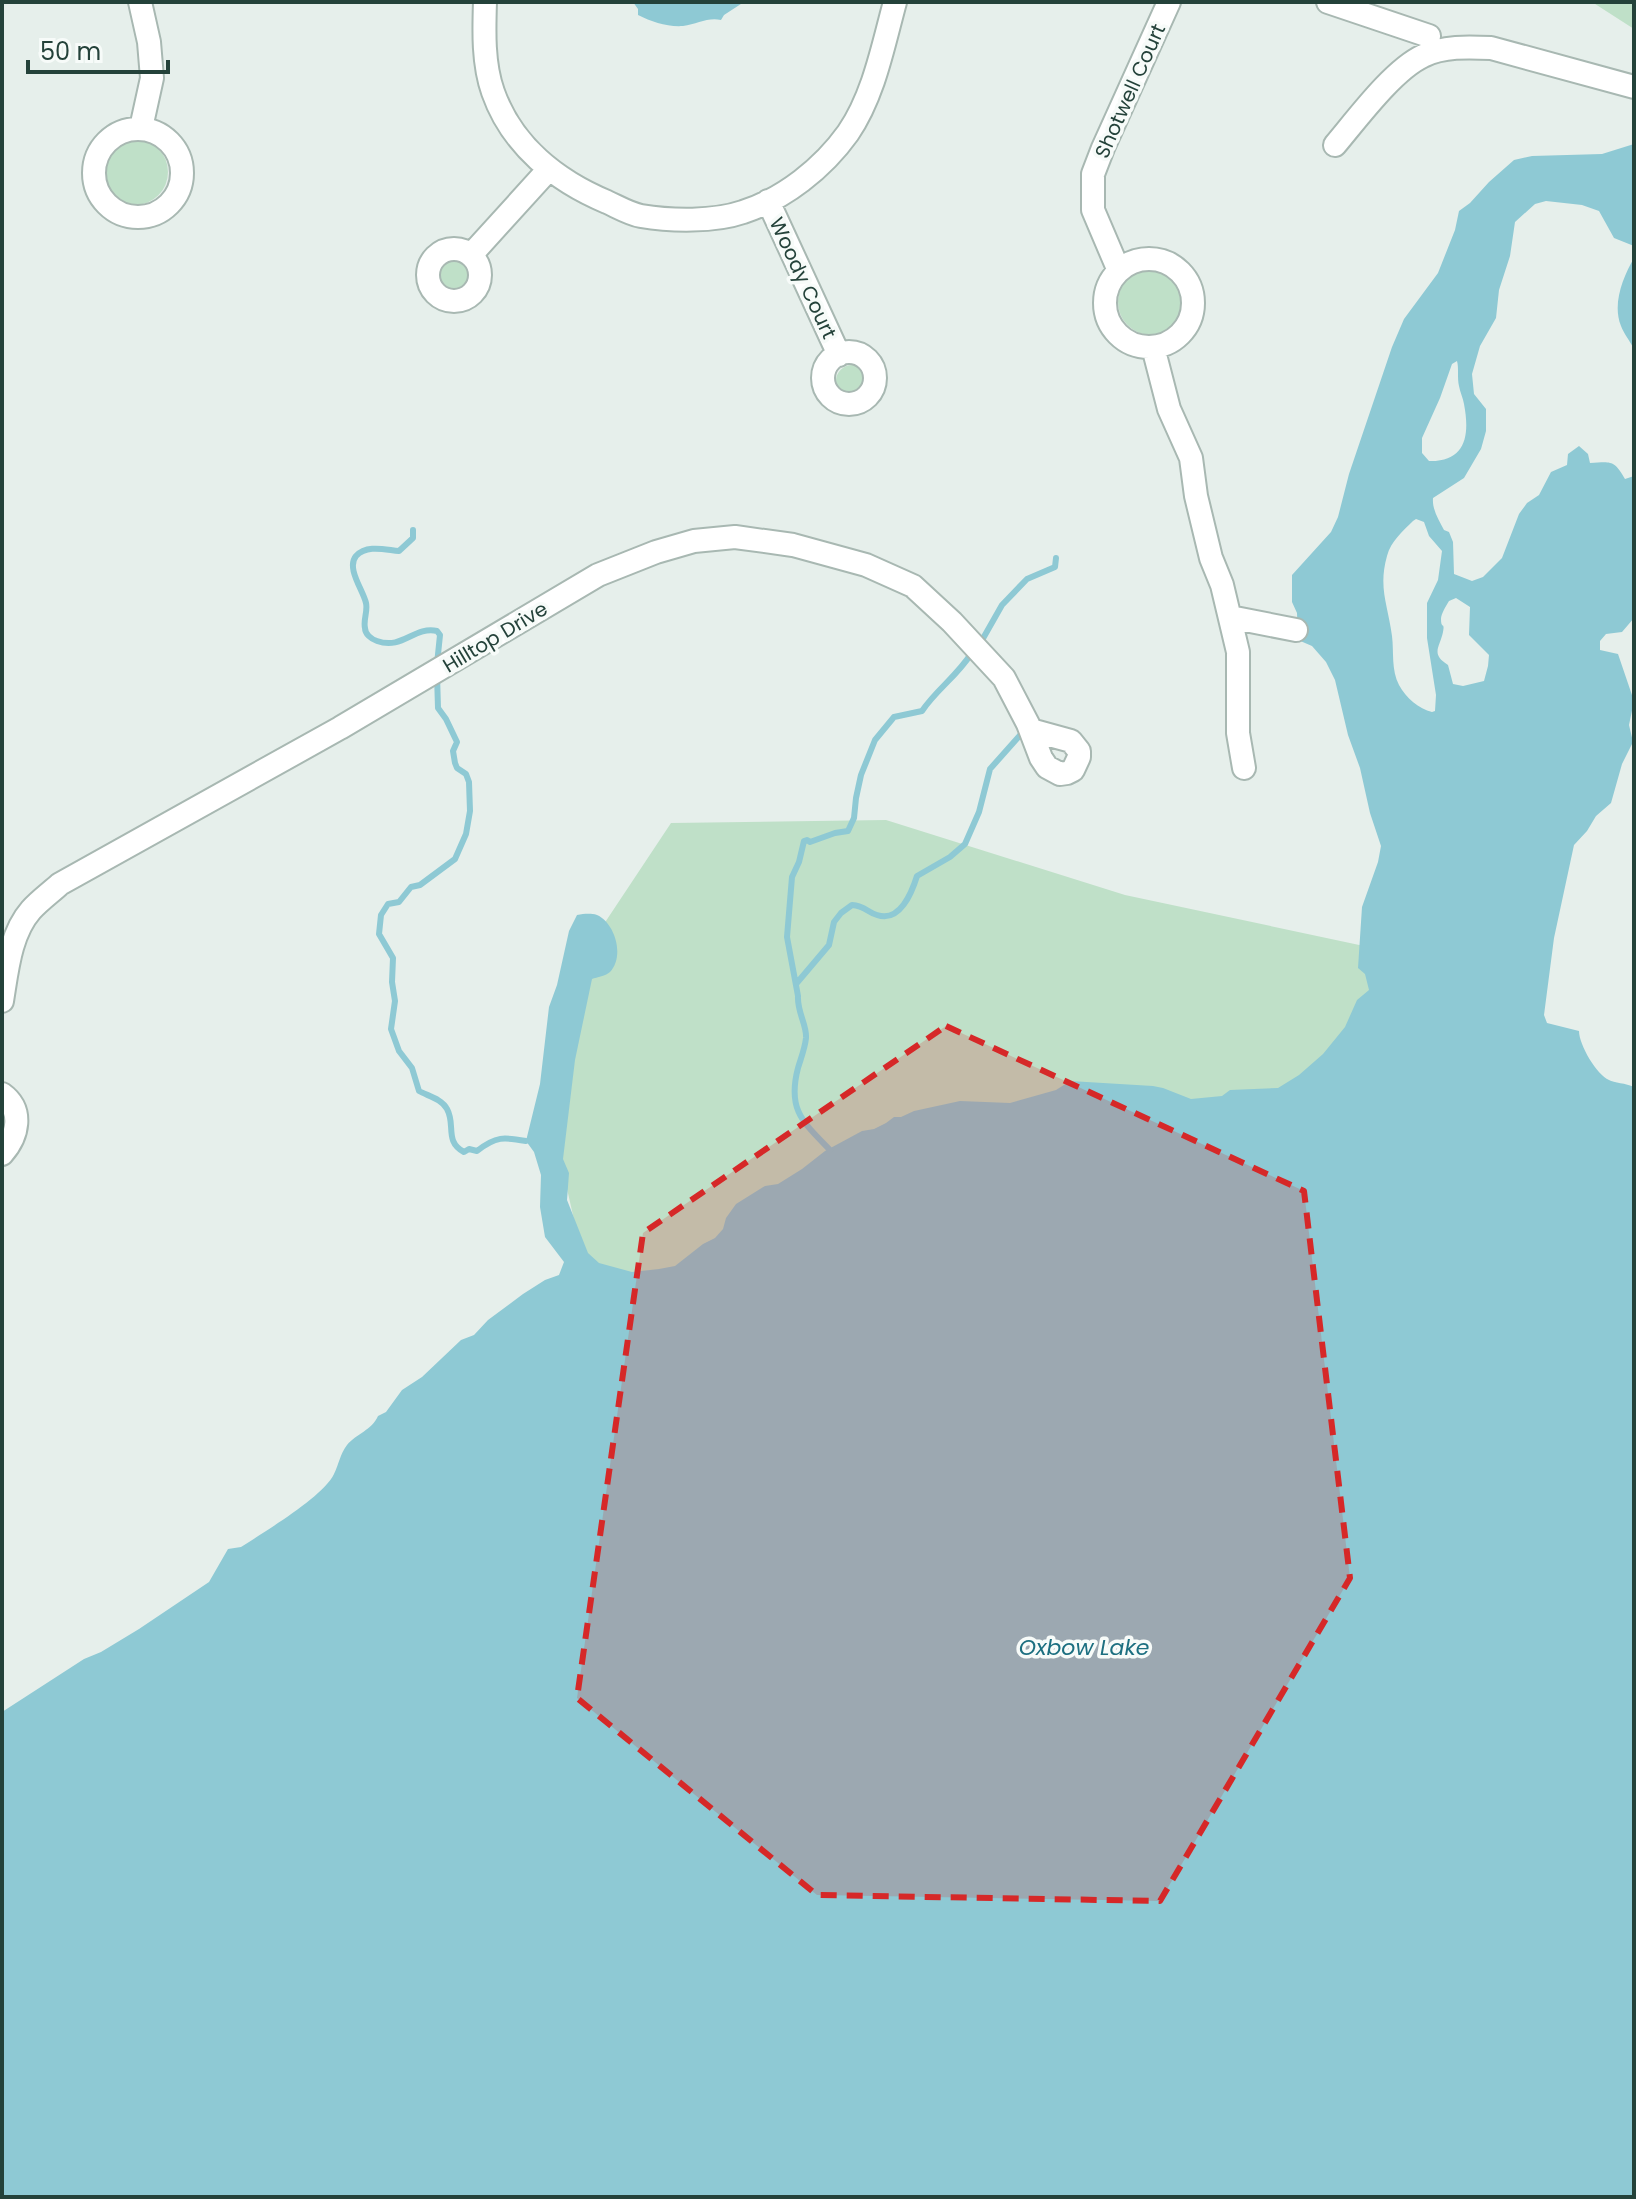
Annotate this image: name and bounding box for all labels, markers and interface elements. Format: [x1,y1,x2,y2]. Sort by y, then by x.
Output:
street label: Shotwell Court [1088,19,1172,163]
scale bar [28,24,168,74]
text: 50 m [40,35,101,68]
street label: Woody Court [763,213,843,343]
street label: Hilltop Drive [437,595,553,679]
water label: Oxbow Lake [1019,1632,1149,1663]

